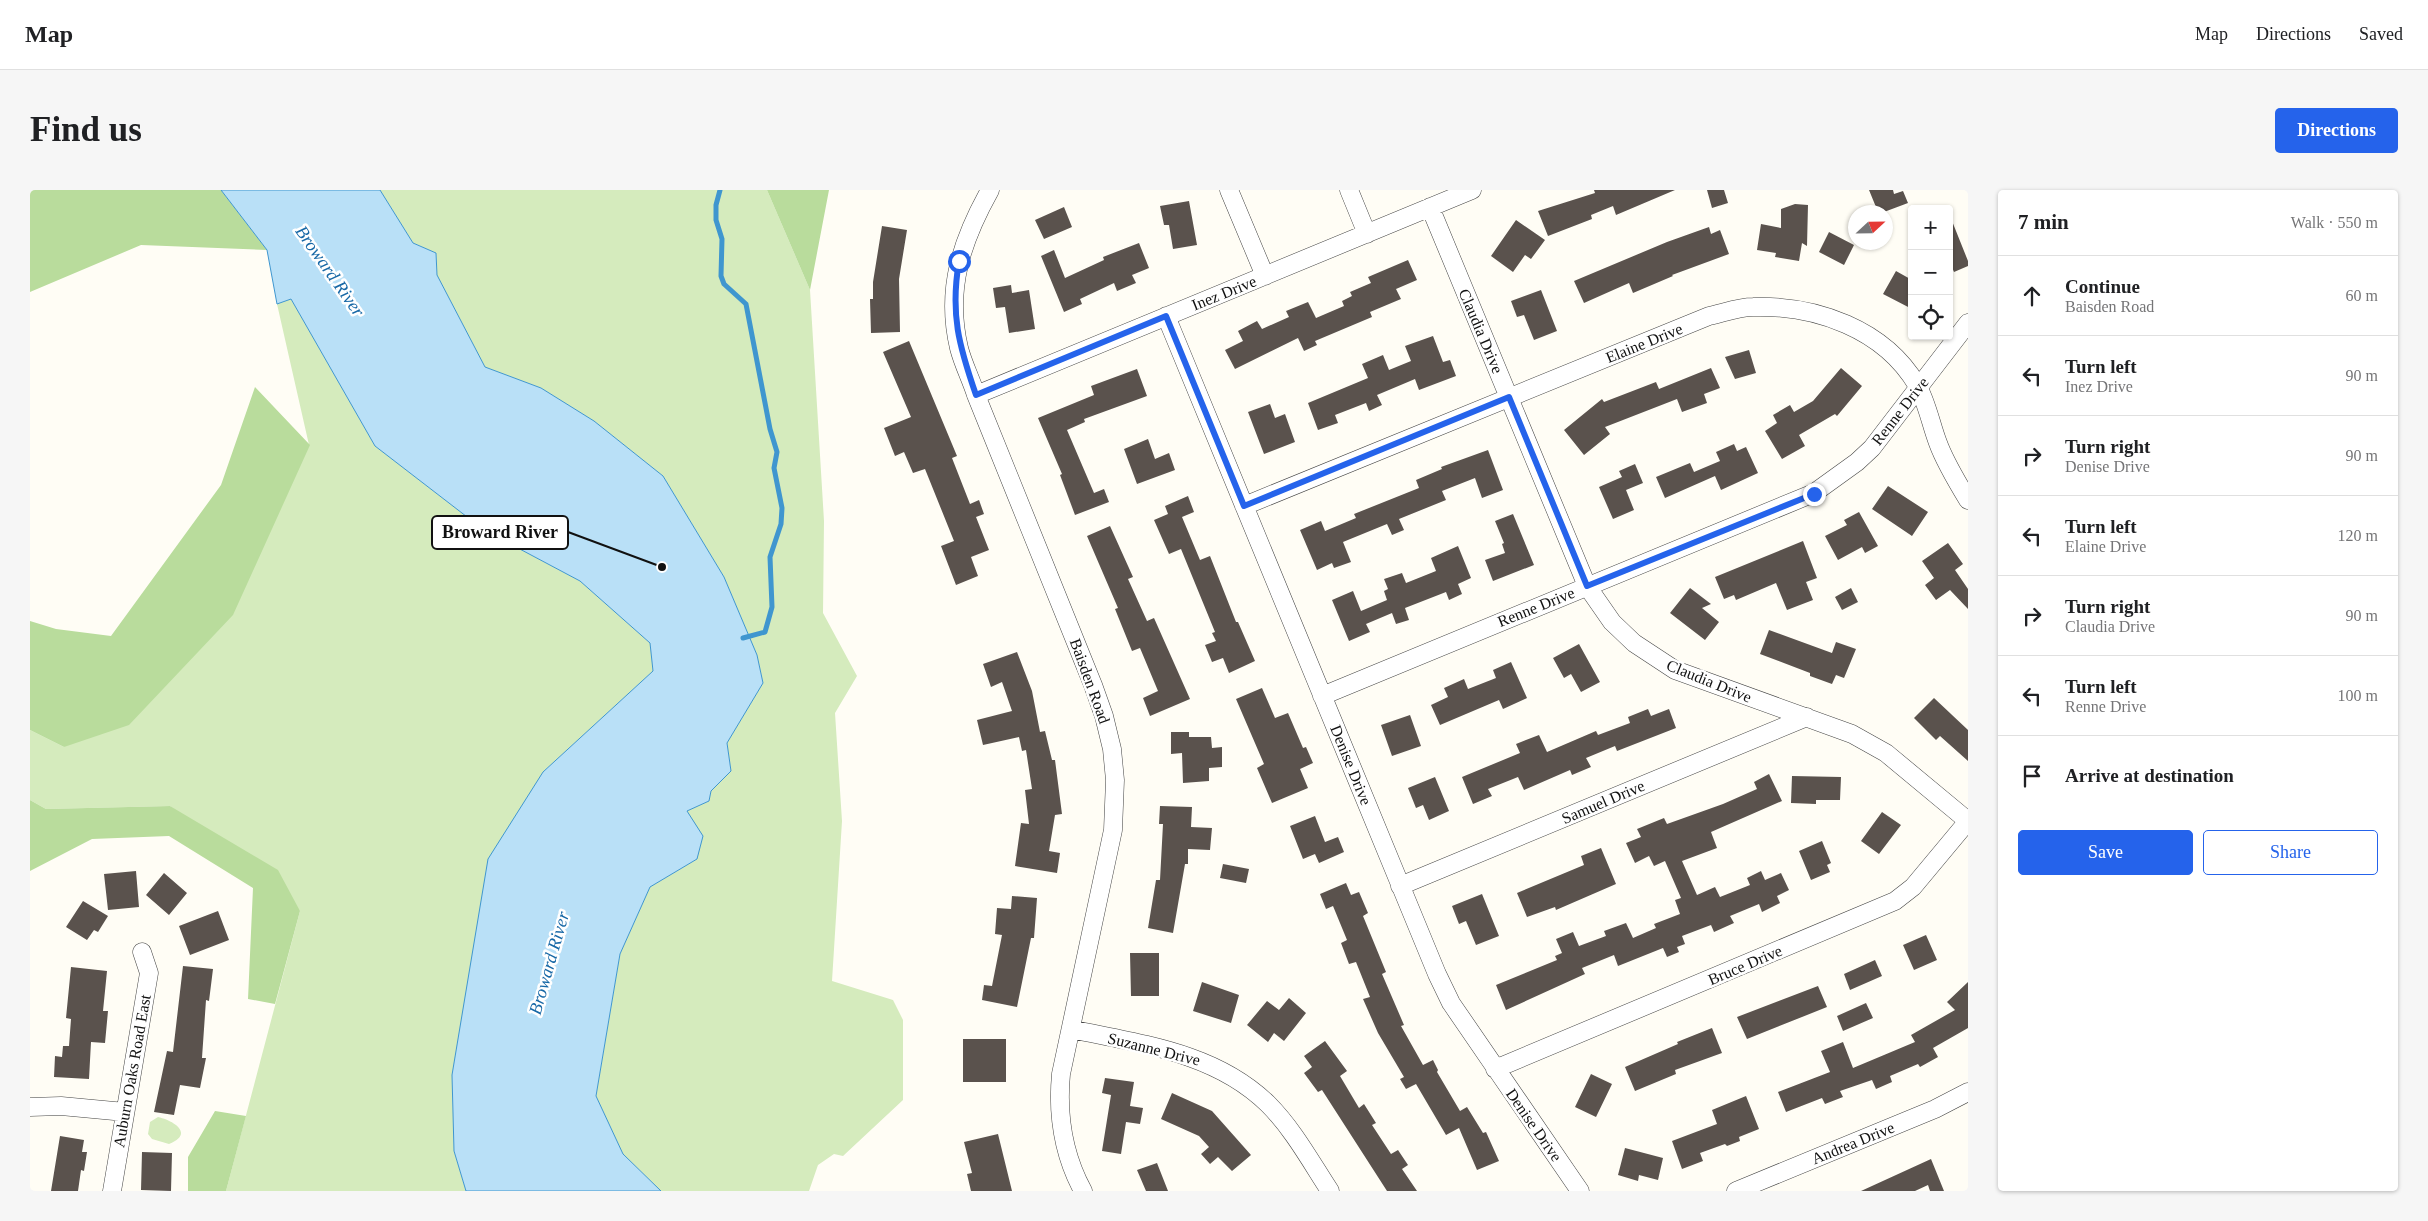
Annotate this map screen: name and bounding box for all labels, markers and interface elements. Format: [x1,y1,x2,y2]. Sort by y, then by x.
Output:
text: Map [25,21,73,47]
text: Map [2195,24,2228,44]
text: Directions [2256,24,2331,44]
text: Saved [2359,24,2403,44]
button: Directions [2275,108,2398,153]
text: Find us [30,110,142,149]
north arrow [1848,205,1893,250]
map controls [1908,205,1953,340]
button: + [1908,205,1953,250]
text: 7 min [2018,210,2069,234]
text: Walk · 550 m [2291,214,2378,231]
water label: Broward River [291,222,369,321]
route start [948,250,971,273]
button: − [1908,250,1953,295]
street label: Inez Drive [1189,272,1259,314]
text: Continue [2065,276,2140,297]
icon: ahead [2018,282,2046,310]
street label: Claudia Drive [1456,286,1506,376]
text: 60 m [2346,287,2378,304]
button: locate [1908,295,1953,340]
text: Baisden Road [2065,298,2154,315]
street label: Elaine Drive [1603,320,1685,366]
text: Turn left [2065,356,2137,377]
icon: left [2018,362,2046,390]
text: 90 m [2346,367,2378,384]
street label: Renne Drive [1868,374,1932,448]
text: Inez Drive [2065,378,2133,395]
text: Turn right [2065,436,2150,457]
icon: right [2018,442,2046,470]
text: 90 m [2346,447,2378,464]
text: Denise Drive [2065,458,2150,475]
route end [1803,483,1826,506]
callout: Broward River [432,516,568,549]
text: Turn left [2065,516,2137,537]
text: Broward River [442,522,558,542]
icon: left [2018,522,2046,550]
text: 120 m [2338,527,2378,544]
text: Elaine Drive [2065,538,2146,555]
street label: Renne Drive [1495,584,1577,630]
text: Turn right [2065,596,2150,617]
icon: right [2018,602,2046,630]
text: 90 m [2346,607,2378,624]
text: Claudia Drive [2065,618,2155,635]
street label: Baisden Road [1067,636,1113,726]
street label: Claudia Drive [1664,656,1754,706]
text: Turn left [2065,676,2137,697]
icon: left [2018,682,2046,710]
text: 100 m [2338,687,2378,704]
text: Renne Drive [2065,698,2146,715]
street label: Denise Drive [1327,722,1375,808]
icon: arrive [2018,762,2046,790]
text: Arrive at destination [2065,765,2234,786]
street label: Samuel Drive [1559,777,1647,827]
button: Save [2018,830,2193,875]
button: Share [2203,830,2378,875]
water label: Broward River [525,908,574,1017]
street label: Bruce Drive [1705,942,1785,988]
street label: Auburn Oaks Road East [110,993,154,1149]
street label: Suzanne Drive [1106,1029,1202,1069]
street label: Denise Drive [1503,1085,1565,1165]
street label: Andrea Drive [1809,1119,1897,1167]

